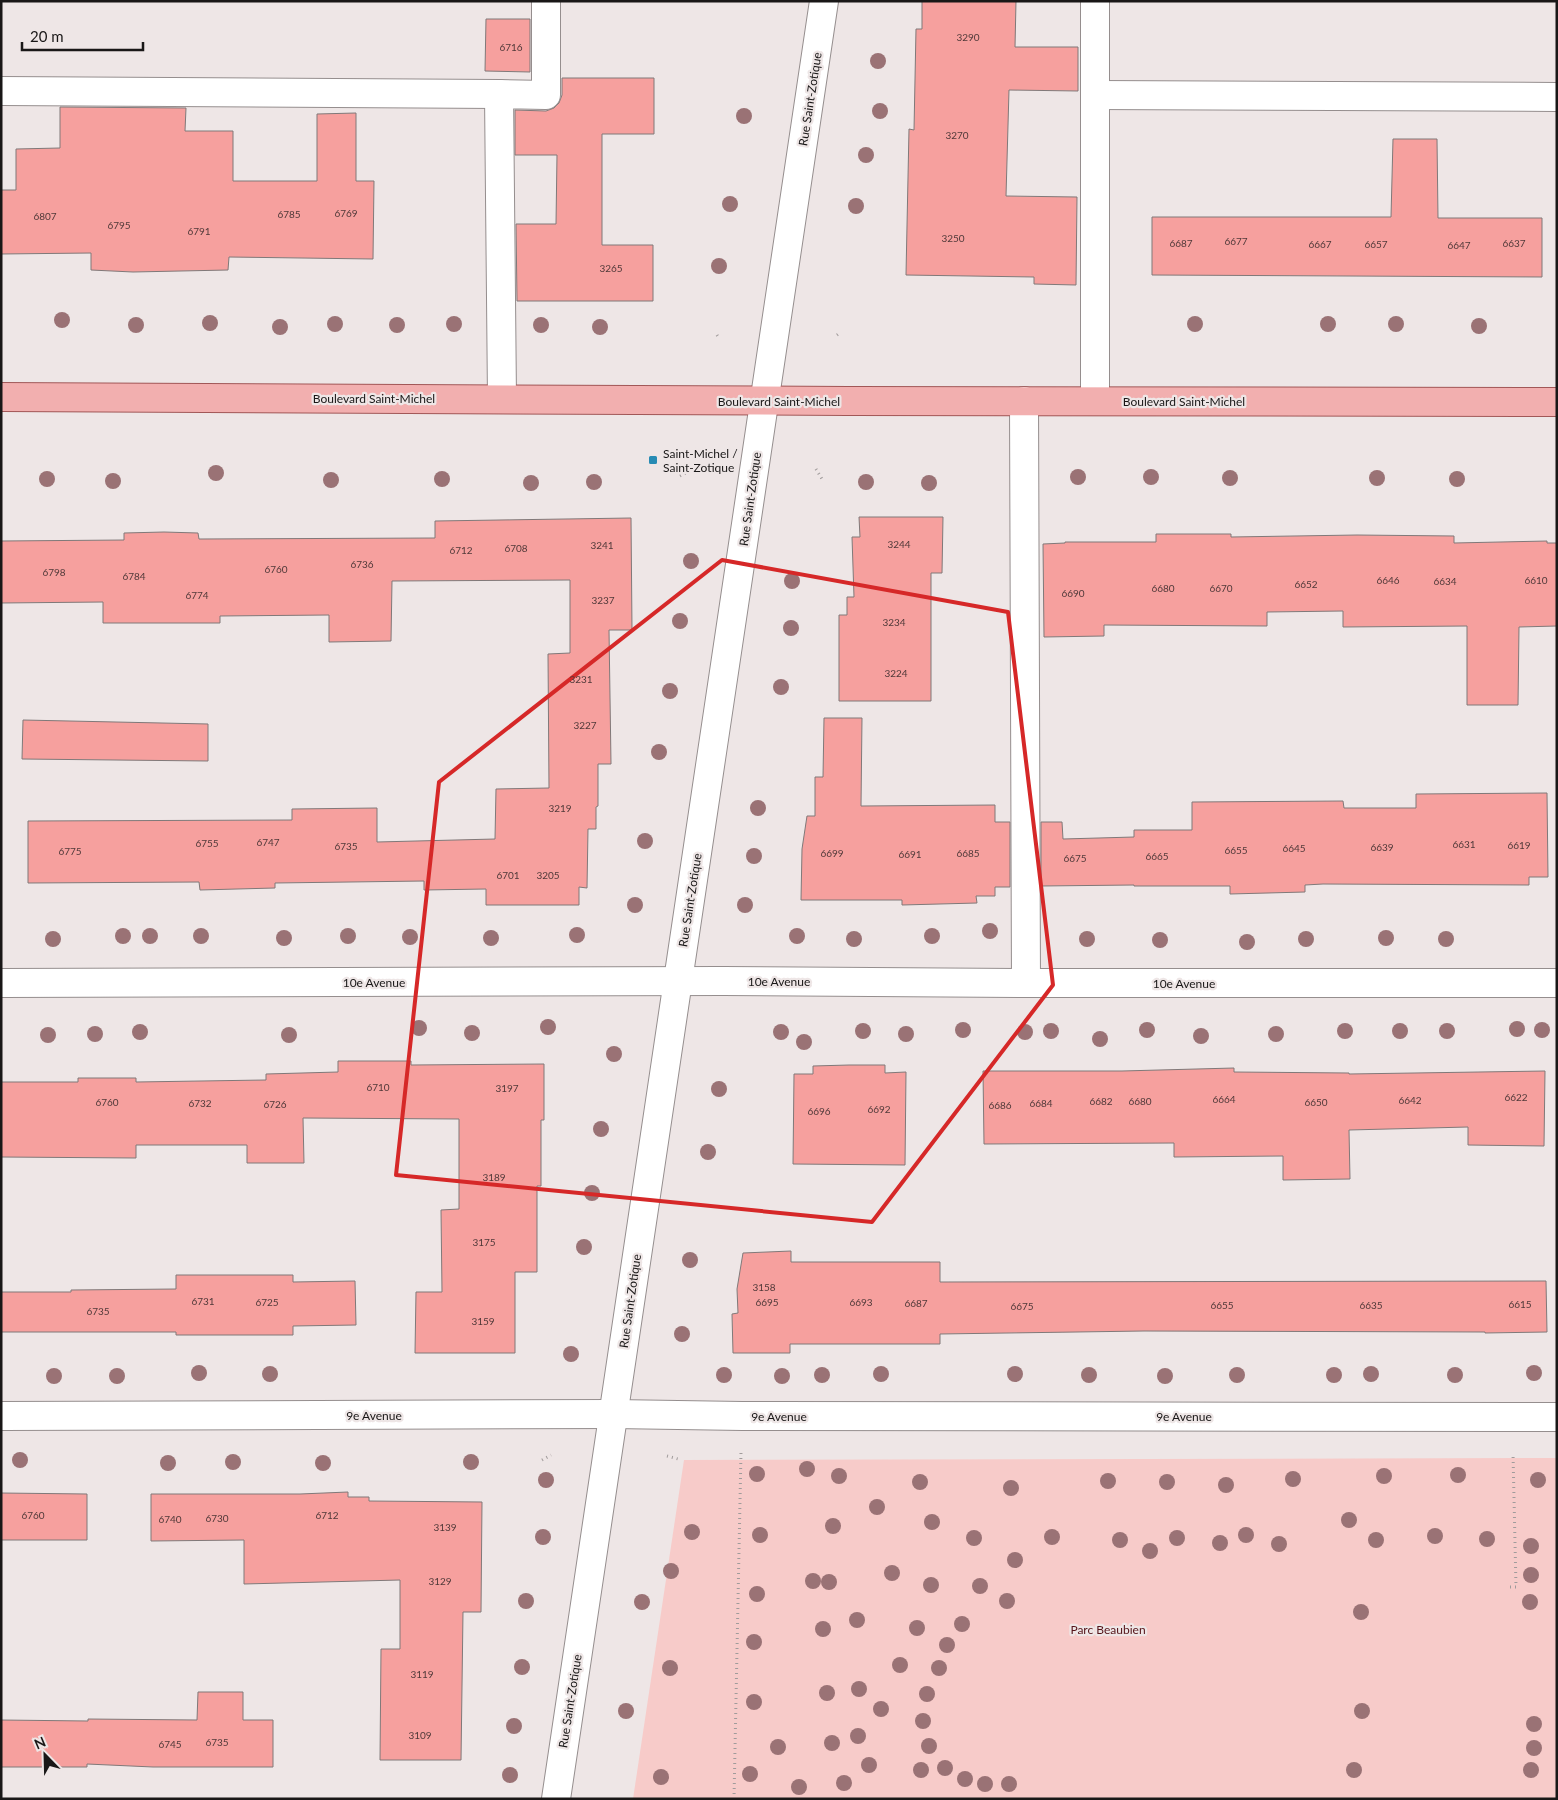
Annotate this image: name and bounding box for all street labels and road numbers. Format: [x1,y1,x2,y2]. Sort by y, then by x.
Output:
street label: Rue Saint-Zotique [795,51,825,147]
street label: Boulevard Saint-Michel [313,391,435,406]
street label: Boulevard Saint-Michel [718,394,840,409]
street label: Boulevard Saint-Michel [1123,394,1245,409]
street label: Rue Saint-Zotique [736,451,764,547]
street label: Rue Saint-Zotique [675,852,705,948]
street label: 10e Avenue [748,974,810,989]
street label: 10e Avenue [343,975,405,990]
street label: 10e Avenue [1153,976,1215,991]
street label: Rue Saint-Zotique [616,1253,644,1349]
street label: 9e Avenue [346,1408,402,1423]
street label: 9e Avenue [751,1409,807,1424]
street label: 9e Avenue [1156,1409,1212,1424]
street label: Rue Saint-Zotique [555,1653,585,1749]

